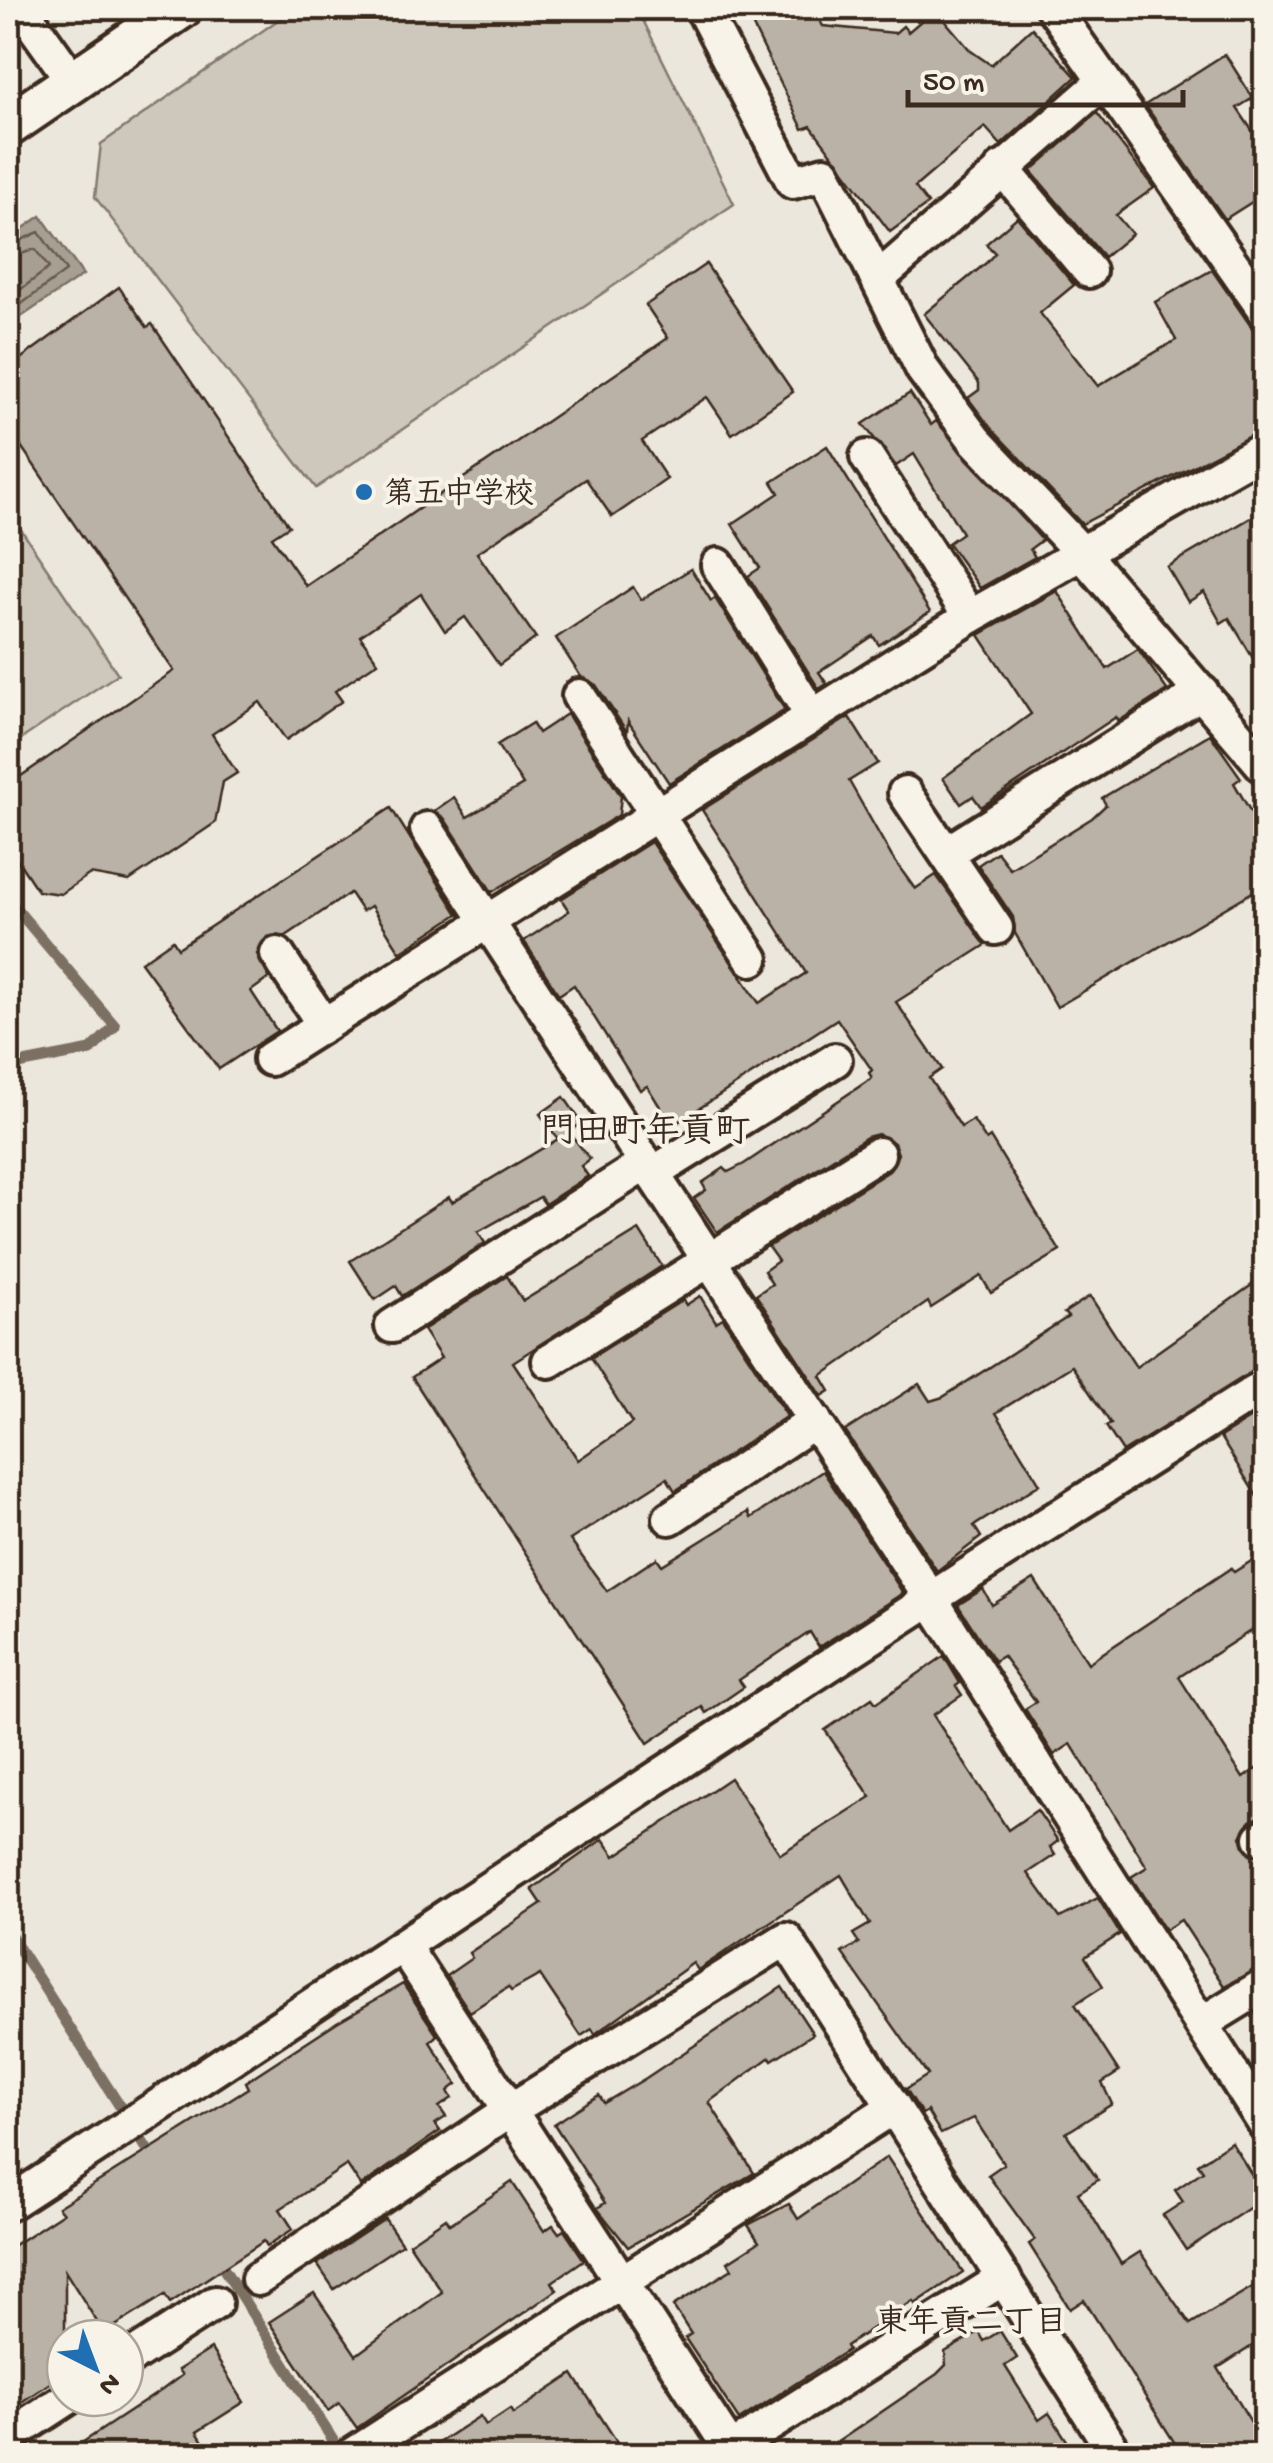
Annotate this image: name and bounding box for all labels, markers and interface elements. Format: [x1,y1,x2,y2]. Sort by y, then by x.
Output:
scale bar [908,45,1183,107]
text: 50 m [923,67,984,102]
place label: 第五中学校 [384,476,534,514]
marker: 第五中学校 [353,481,375,503]
district label: 門田町年貢町 [540,1112,750,1155]
district label: 東年貢二丁目 [875,2304,1067,2344]
north arrow [45,2318,145,2418]
text: N [91,2365,127,2402]

